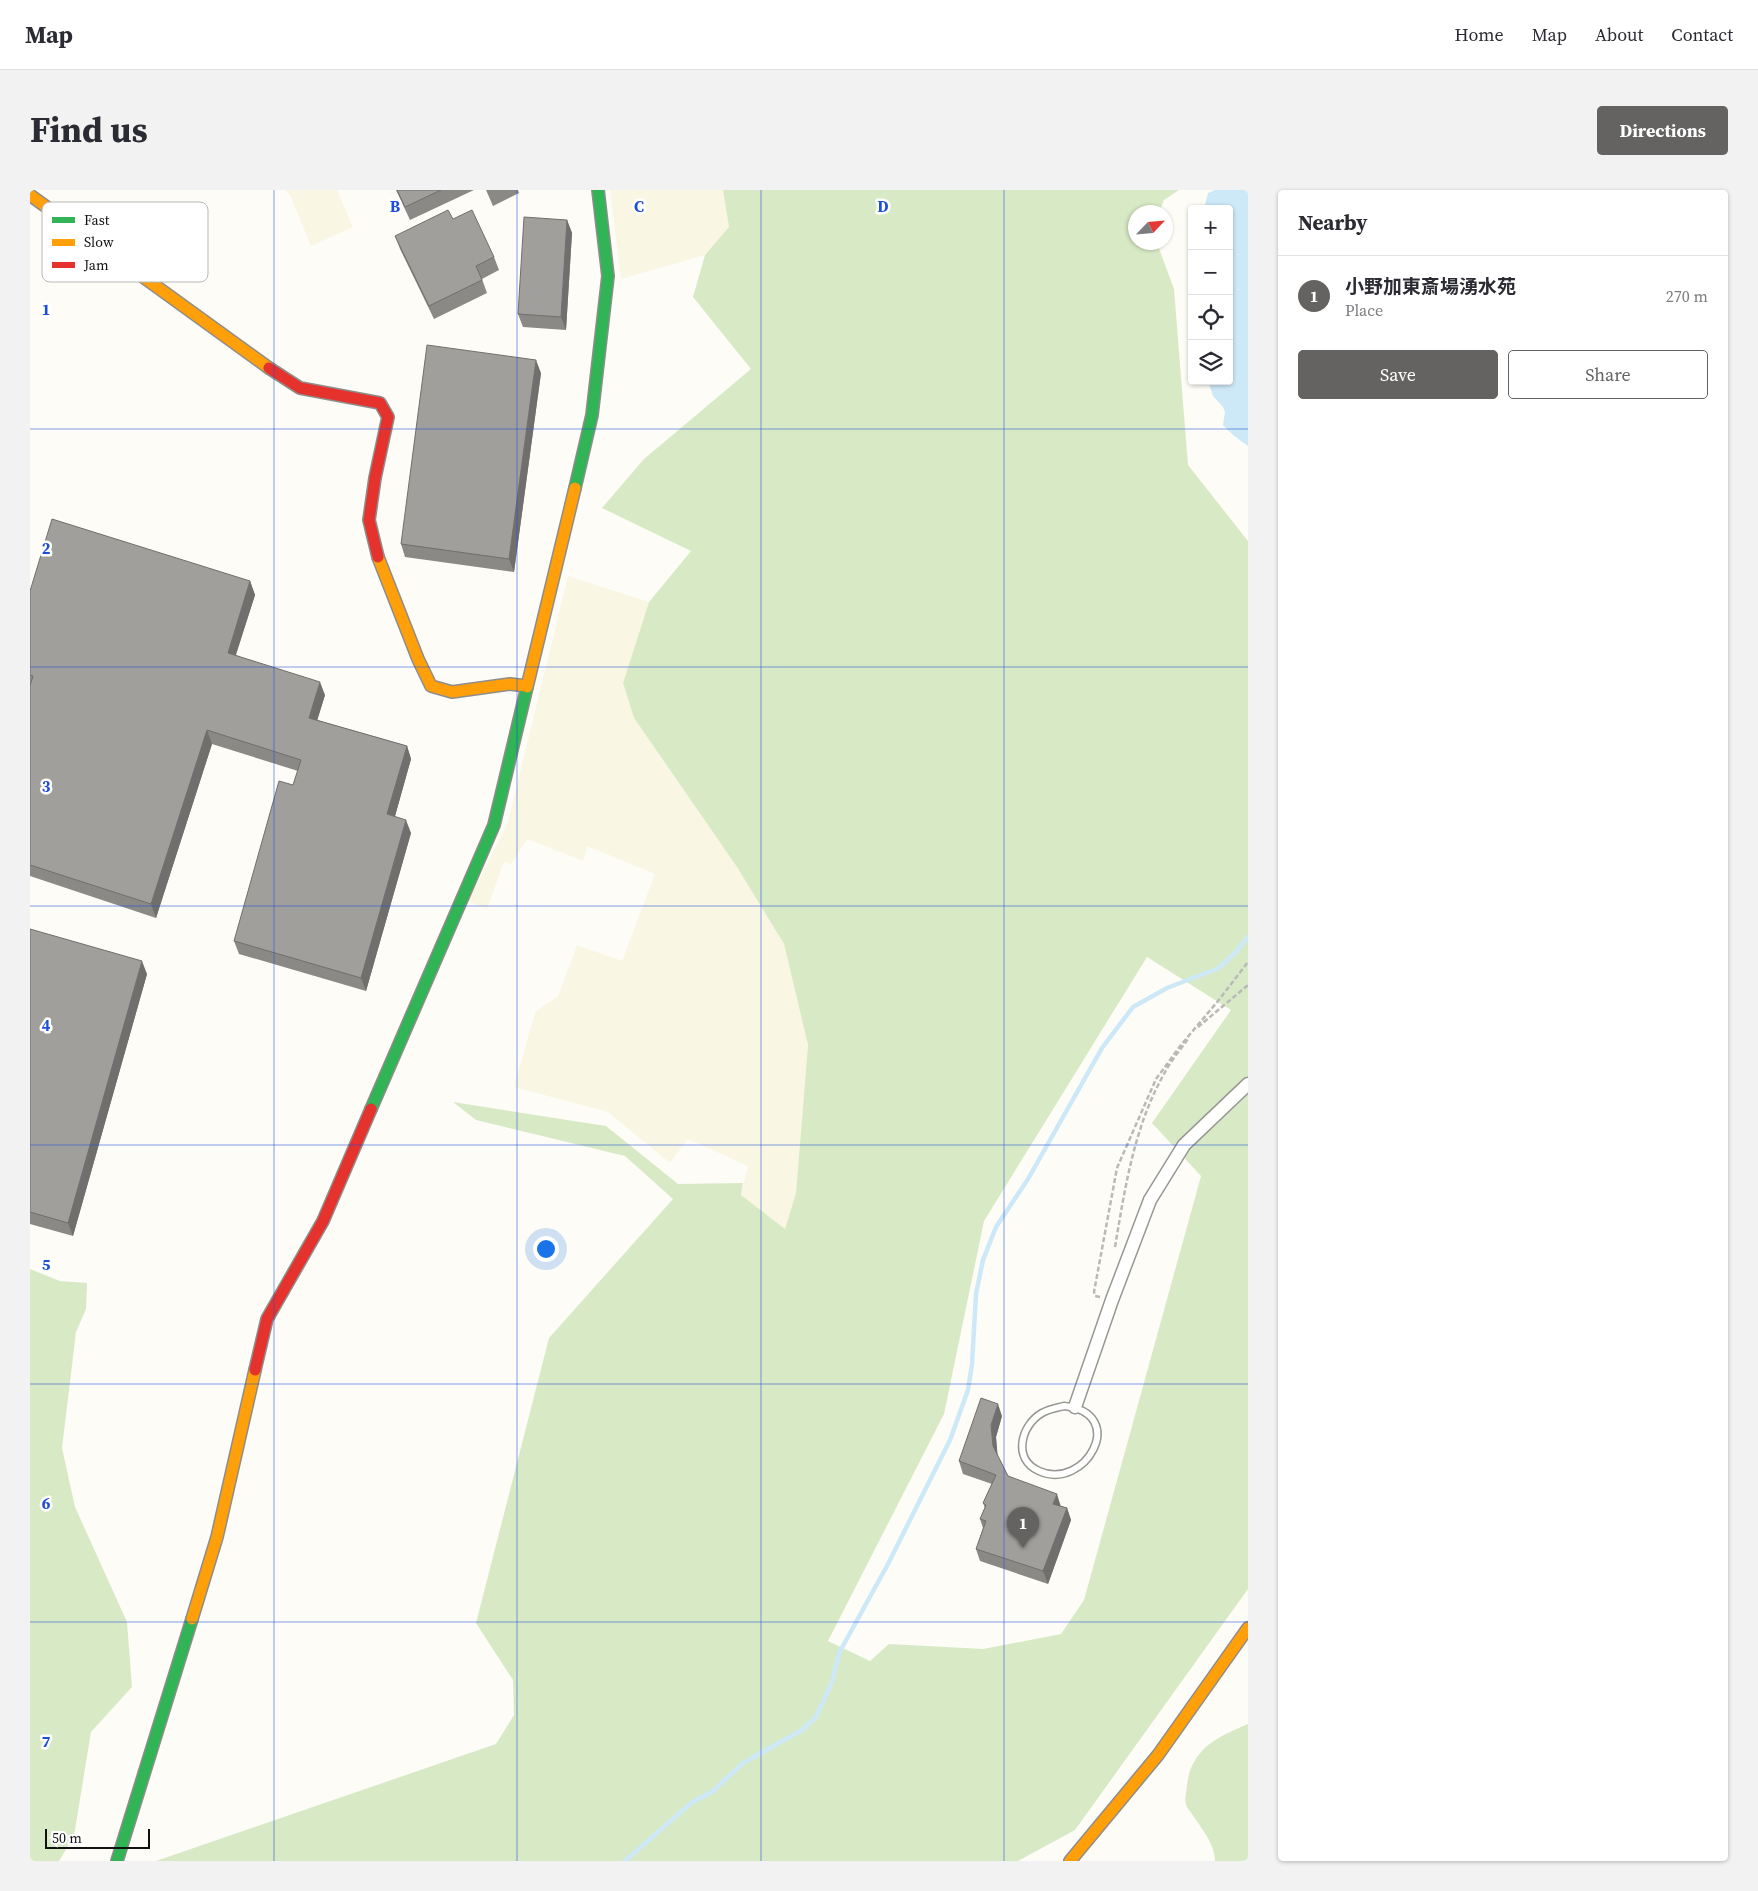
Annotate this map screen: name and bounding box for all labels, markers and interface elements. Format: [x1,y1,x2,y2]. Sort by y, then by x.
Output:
text: Map [25,18,73,51]
text: Home [1455,22,1504,47]
text: Map [1532,22,1567,47]
text: About [1595,22,1643,47]
text: Contact [1671,22,1733,47]
text: Find us [30,106,148,154]
button: Directions [1597,106,1728,155]
text: B [390,195,401,217]
text: C [634,195,644,217]
text: D [877,195,889,217]
legend [42,202,208,282]
north arrow [1128,205,1173,250]
map controls [1188,205,1233,385]
button: + [1188,205,1233,250]
text: Nearby [1298,208,1368,237]
text: Fast [84,210,110,230]
text: Slow [84,232,114,252]
button: − [1188,250,1233,295]
text: Jam [83,255,109,275]
text: 小野加東斎場湧水苑 [1345,273,1516,299]
text: 1 [1310,285,1318,307]
text: 270 m [1666,285,1708,307]
button: locate [1188,295,1233,340]
text: 1 [42,298,50,320]
text: Place [1345,299,1383,321]
button: layers [1188,340,1233,385]
button: Save [1298,350,1498,399]
button: Share [1508,350,1708,399]
text: 2 [42,537,51,559]
text: 3 [42,775,51,797]
text: 4 [42,1014,51,1036]
your location [533,1236,559,1262]
text: 5 [42,1253,51,1275]
text: 6 [42,1492,51,1514]
pin: 1 [1007,1507,1039,1548]
text: 7 [42,1730,51,1752]
scale bar [45,1826,150,1849]
text: 50 m [52,1828,82,1848]

